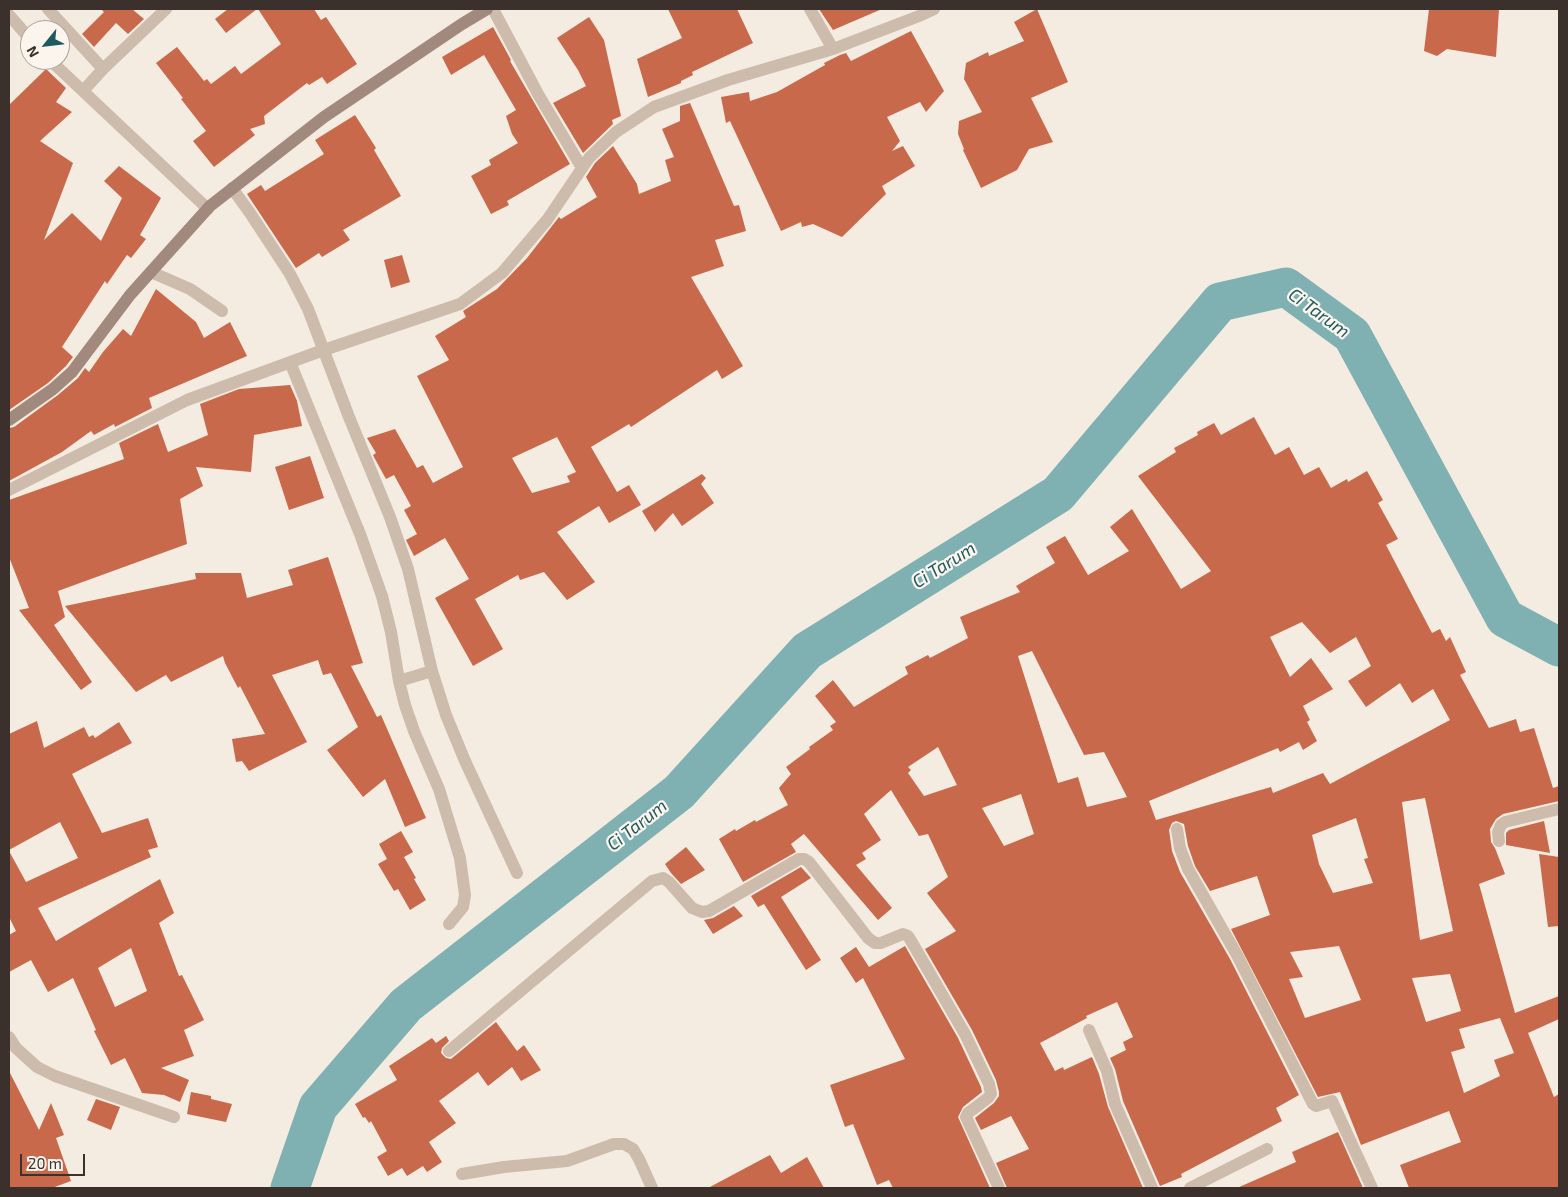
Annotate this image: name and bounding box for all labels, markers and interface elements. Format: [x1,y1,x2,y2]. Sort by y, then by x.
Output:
north arrow [20,20,70,70]
text: N [22,43,42,61]
water label: Ci Tarum [1284,284,1354,342]
water label: Ci Tarum [908,537,980,593]
water label: Ci Tarum [603,795,671,855]
scale bar [22,1144,88,1176]
text: 20 m [28,1154,62,1172]

